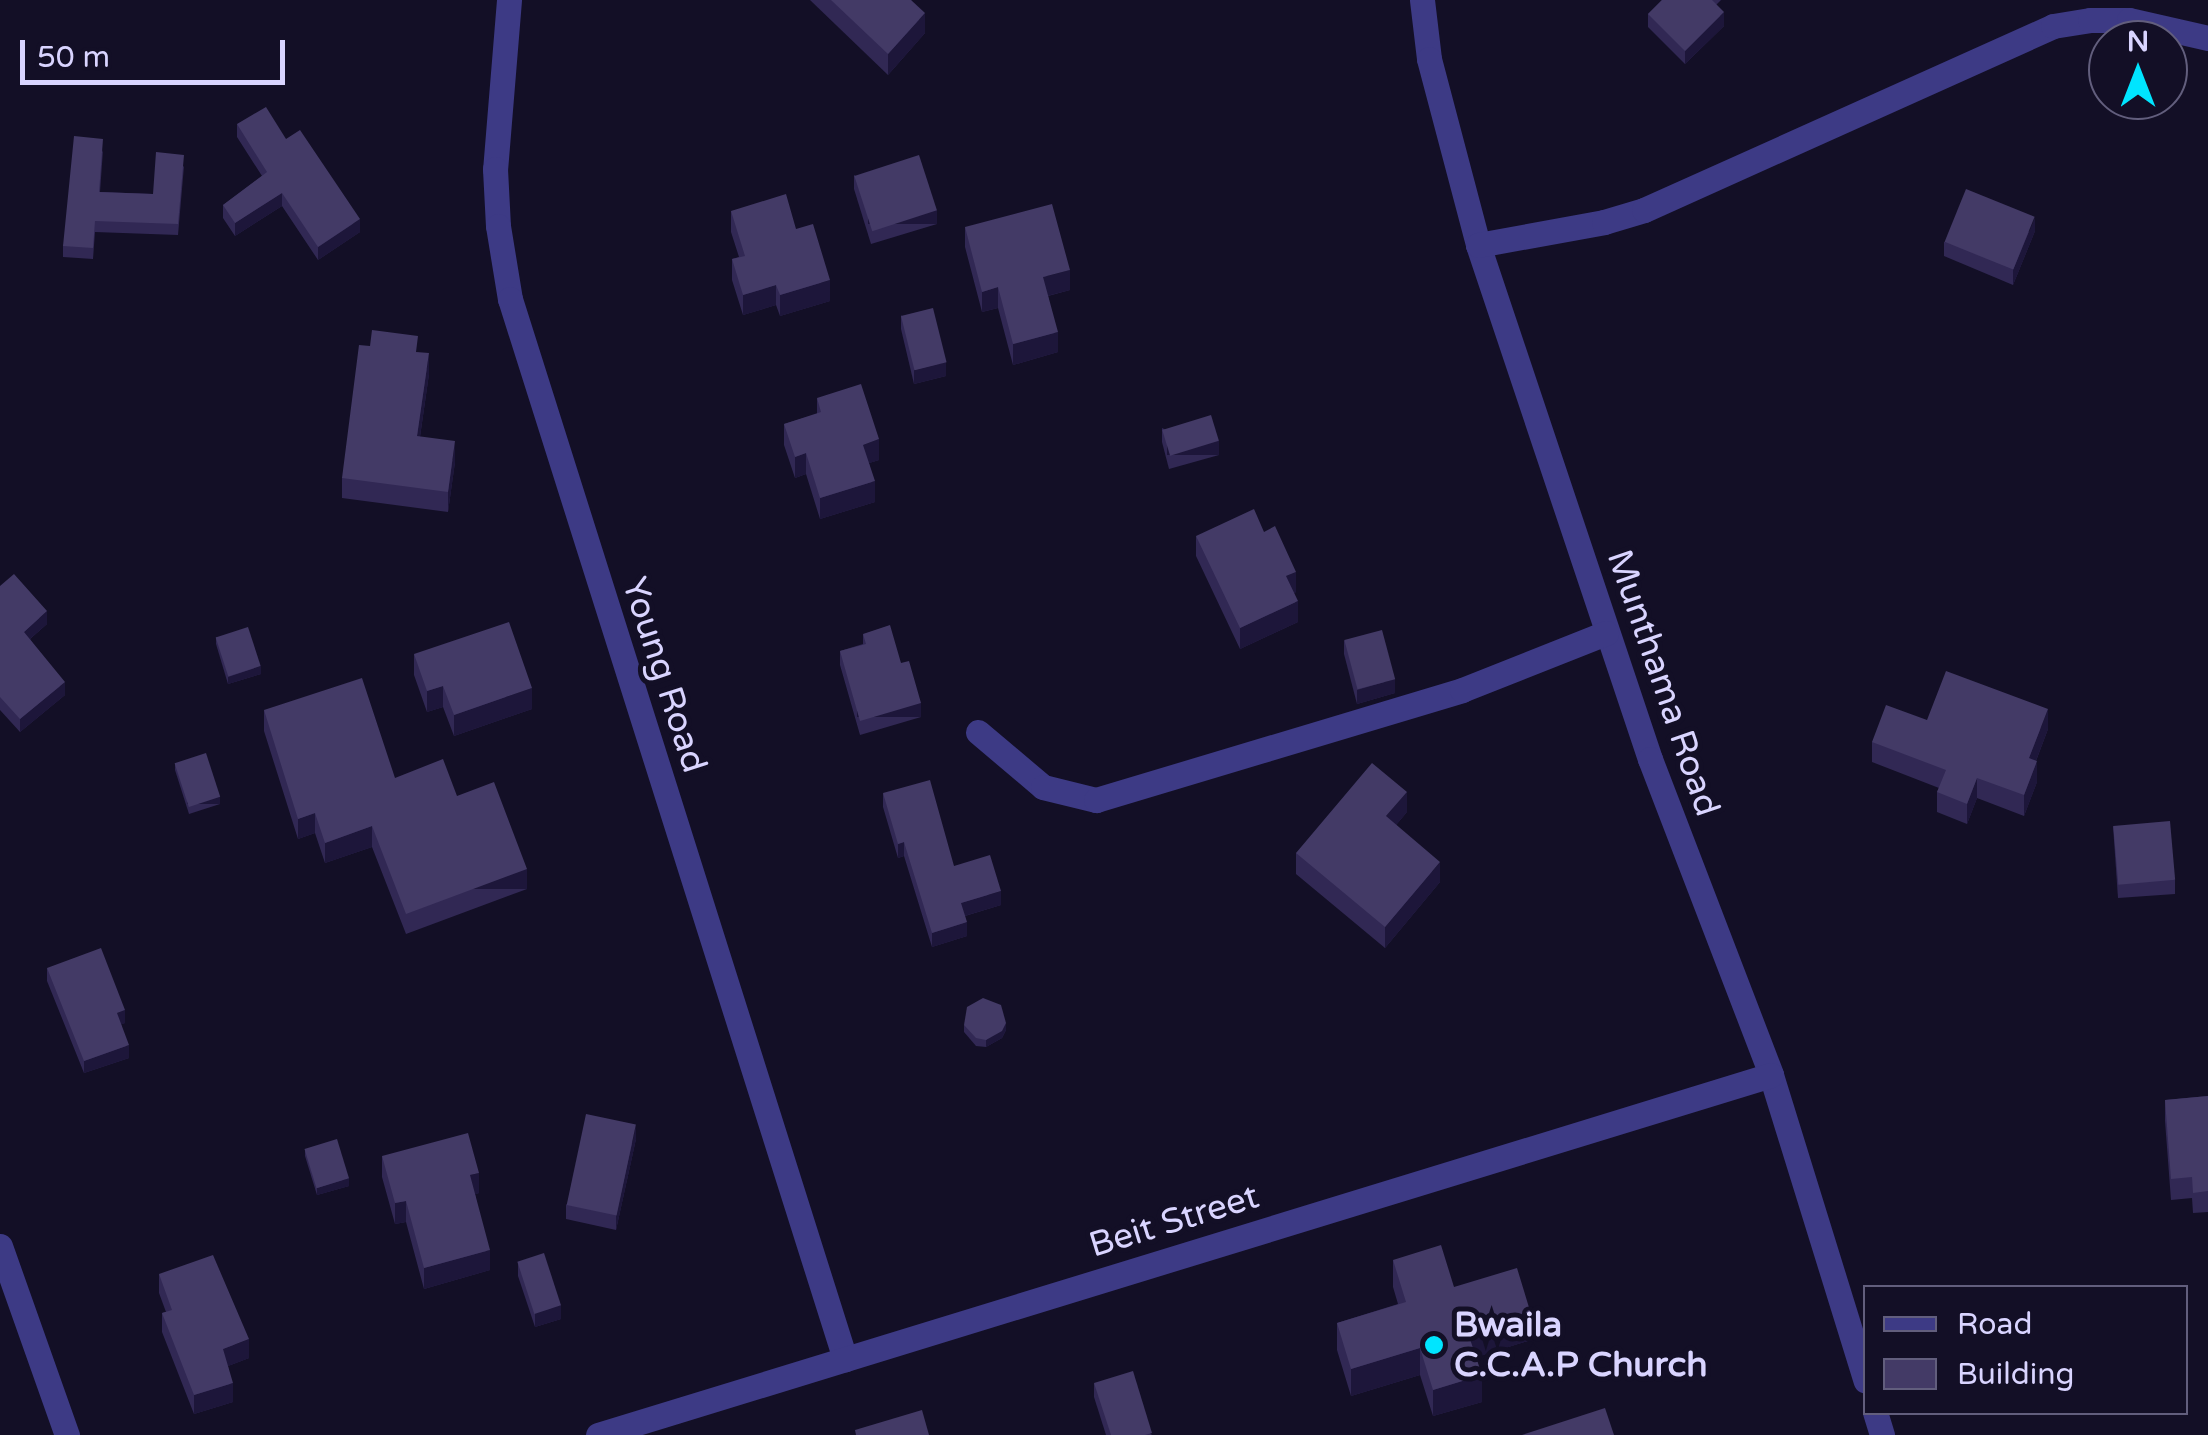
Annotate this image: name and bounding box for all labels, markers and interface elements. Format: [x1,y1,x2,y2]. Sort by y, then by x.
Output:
scale bar [25,20,290,82]
north arrow [2088,20,2188,120]
text: N [2127,25,2149,59]
text: 50 m [37,39,110,76]
street label: Munthama Road [1598,544,1728,822]
street label: Young Road [613,572,715,778]
street label: Beit Street [1084,1175,1264,1267]
legend [1863,1285,2188,1415]
place label: Bwaila C.C.A.P Church [1454,1304,1707,1386]
text: Road [1957,1306,2032,1343]
marker: Bwaila C.C.A.P Church [1423,1334,1445,1356]
text: Building [1957,1356,2074,1393]

